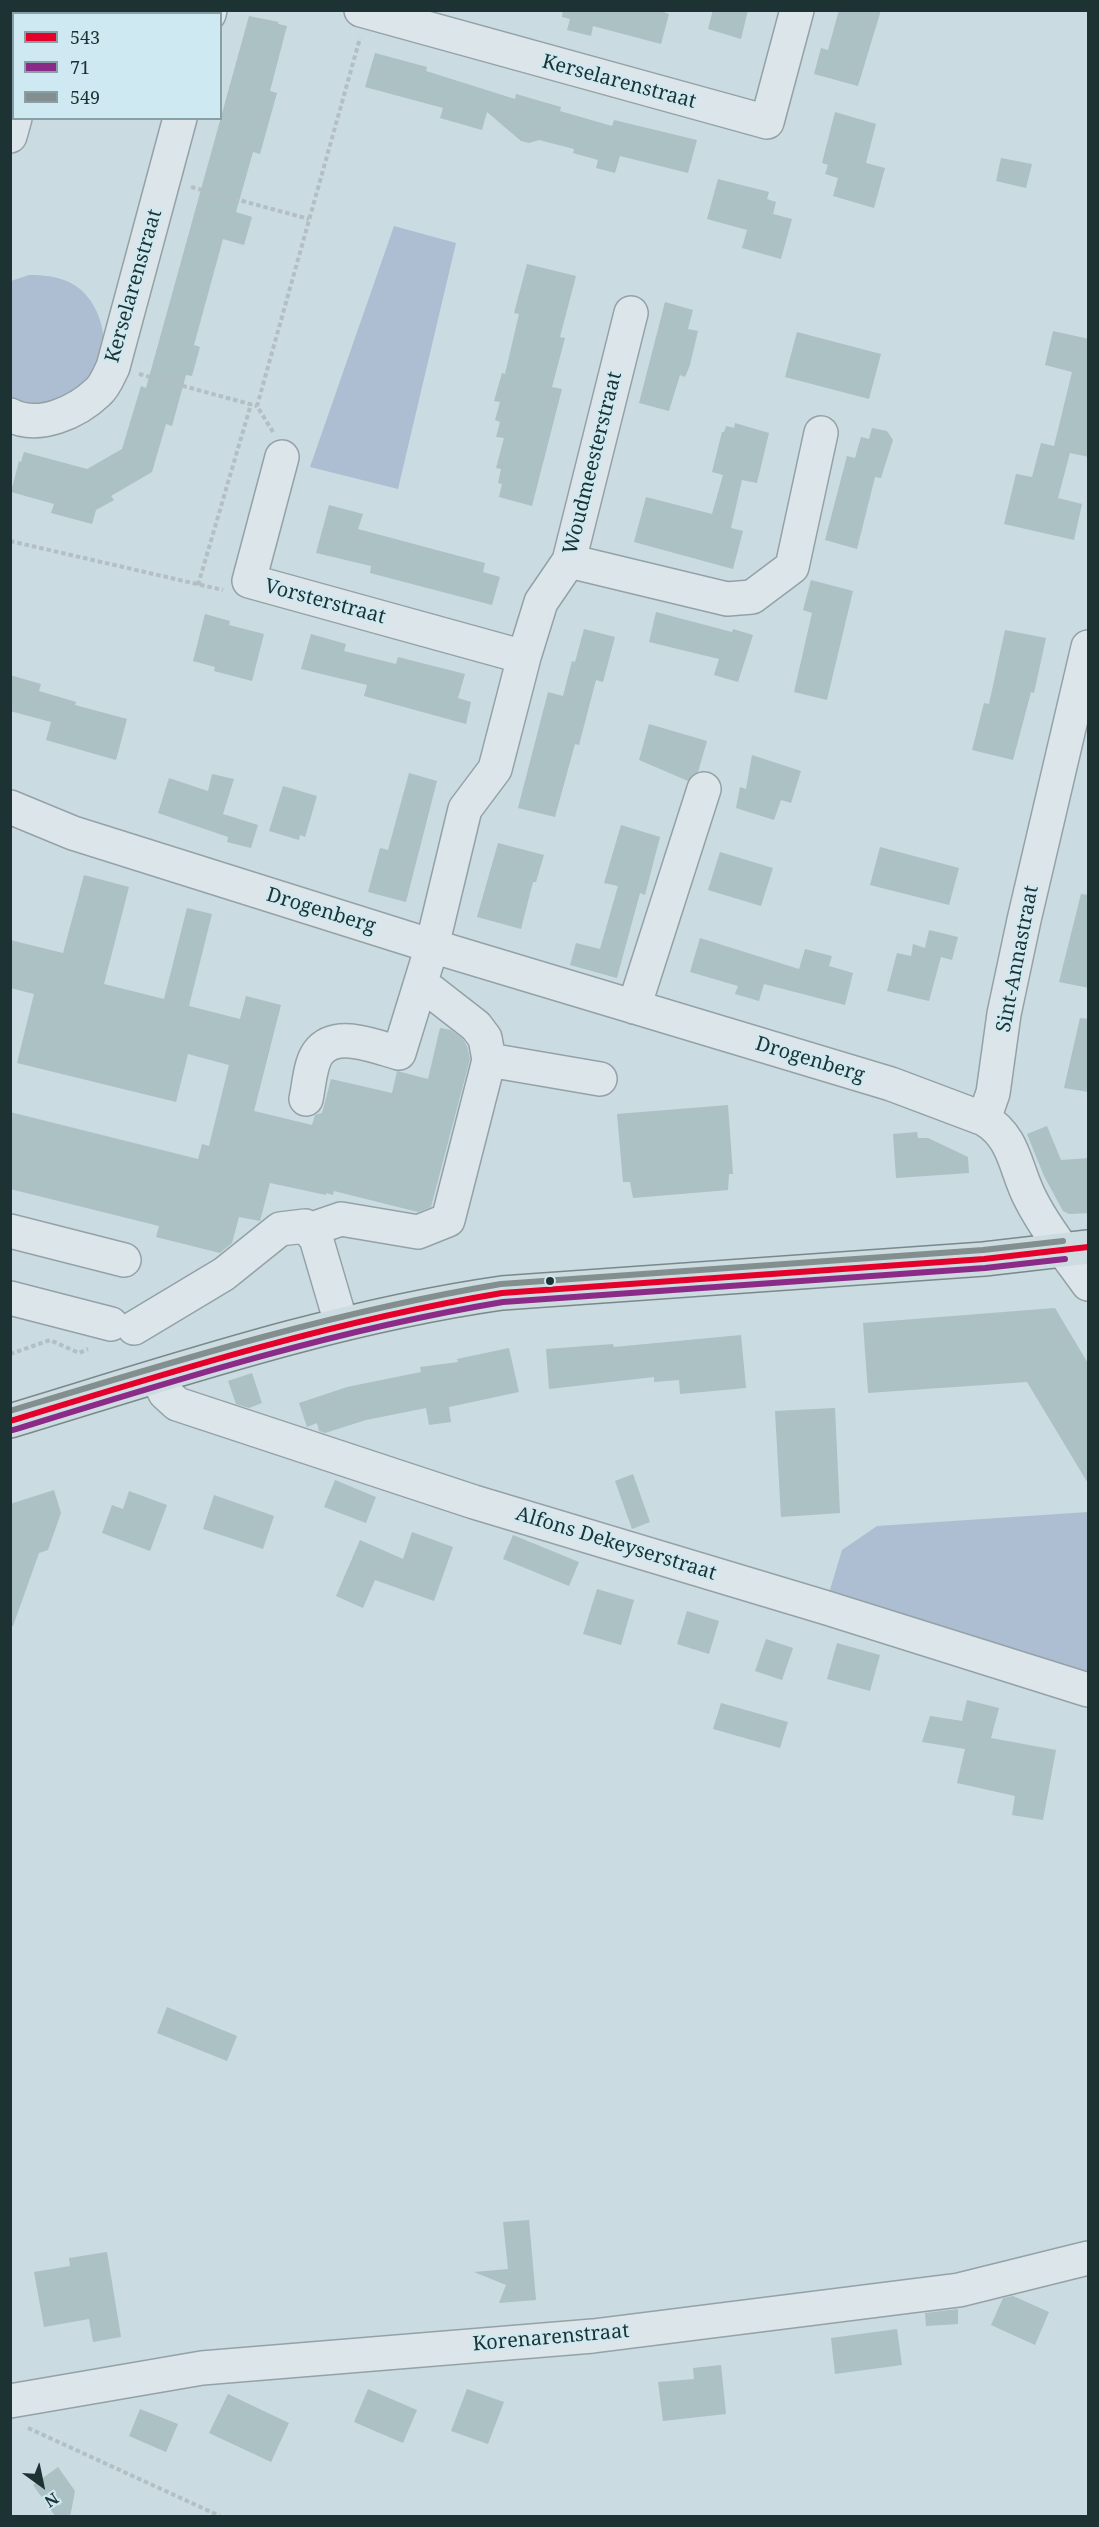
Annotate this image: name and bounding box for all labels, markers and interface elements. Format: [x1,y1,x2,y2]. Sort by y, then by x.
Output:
legend [12,12,222,120]
text: 543 [70,25,100,49]
street label: Kerselarenstraat [539,50,699,114]
text: 71 [70,55,90,79]
text: 549 [70,85,100,109]
street label: Kerselarenstraat [101,206,167,366]
street label: Woudmeesterstraat [559,369,627,557]
street label: Vorsterstraat [262,574,388,630]
street label: Drogenberg [263,883,379,939]
street label: Sint-Annastraat [992,883,1044,1035]
street label: Drogenberg [752,1032,868,1088]
unlabelled marker [544,1275,556,1287]
street label: Alfons Dekeyserstraat [513,1502,719,1586]
street label: Korenarenstraat [472,2319,630,2357]
north arrow [12,2455,72,2515]
text: N [41,2487,63,2513]

